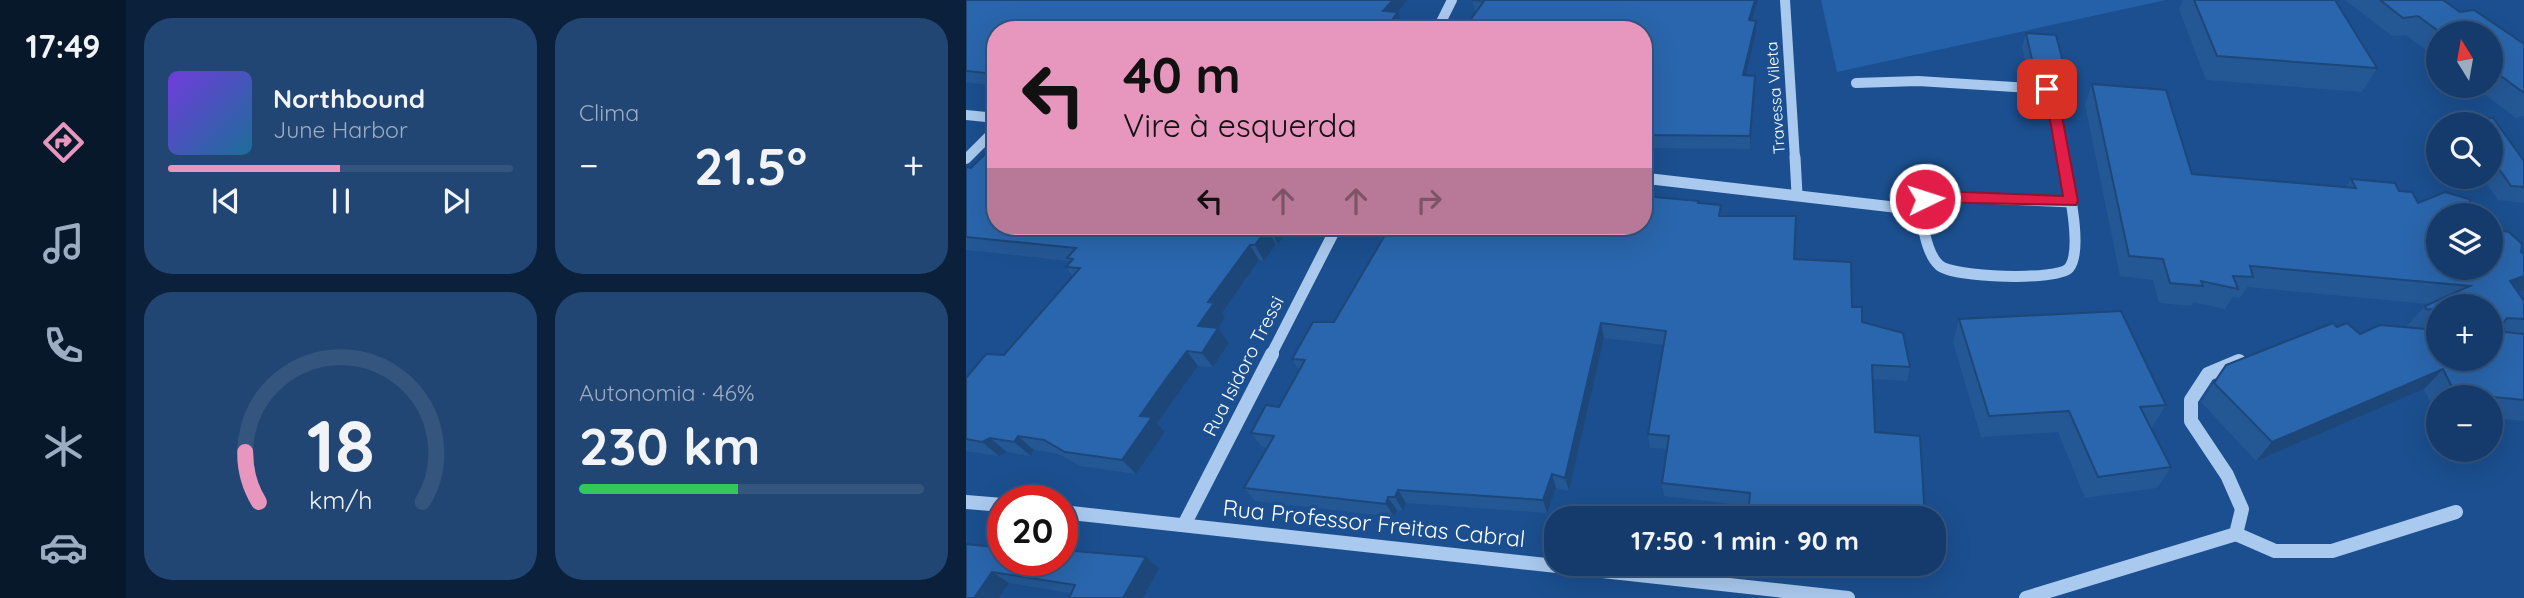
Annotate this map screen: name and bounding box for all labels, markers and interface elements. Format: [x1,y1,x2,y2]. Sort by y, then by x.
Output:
north arrow [2426,21,2502,98]
map controls [2426,21,2503,462]
text: 17:49 [25,26,101,66]
street label: Travessa Vileta [1761,41,1789,155]
text: 40 m [1123,44,1241,105]
icon: left [1008,49,1099,140]
pin [2017,59,2077,119]
icon: arrive [2028,70,2066,108]
text: Northbound [273,82,425,115]
text: Clima [579,98,639,127]
text: Vire à esquerda [1123,105,1357,145]
button: search [2426,112,2503,189]
text: June Harbor [273,115,408,144]
icon: directions [39,118,88,167]
text: 21.5° [694,133,807,198]
text: − [579,141,599,189]
text: + [903,141,924,189]
position arrow [1888,162,1962,236]
icon: previous [207,182,245,220]
icon: pause [322,182,360,220]
icon: next [437,182,475,220]
icon: left [1191,182,1229,220]
icon: ahead [1264,182,1302,220]
icon: ahead [1337,182,1375,220]
icon: right [1410,182,1448,220]
button: layers [2426,203,2503,280]
icon: music [39,219,88,268]
street label: Rua Isidoro Tressi [1197,292,1289,440]
button: + [2426,294,2503,371]
icon: phone [39,321,88,370]
text: Autonomia · 46% [579,378,755,407]
button: − [2426,385,2503,462]
text: 18 [306,399,375,490]
text: 230 km [579,413,761,478]
icon: climate [39,422,88,471]
text: km/h [309,484,372,515]
speed limit sign: 20 [987,485,1078,576]
street label: Rua Professor Freitas Cabral [1221,493,1527,553]
icon: car [39,523,88,572]
text: 17:50 · 1 min · 90 m [1631,524,1859,557]

